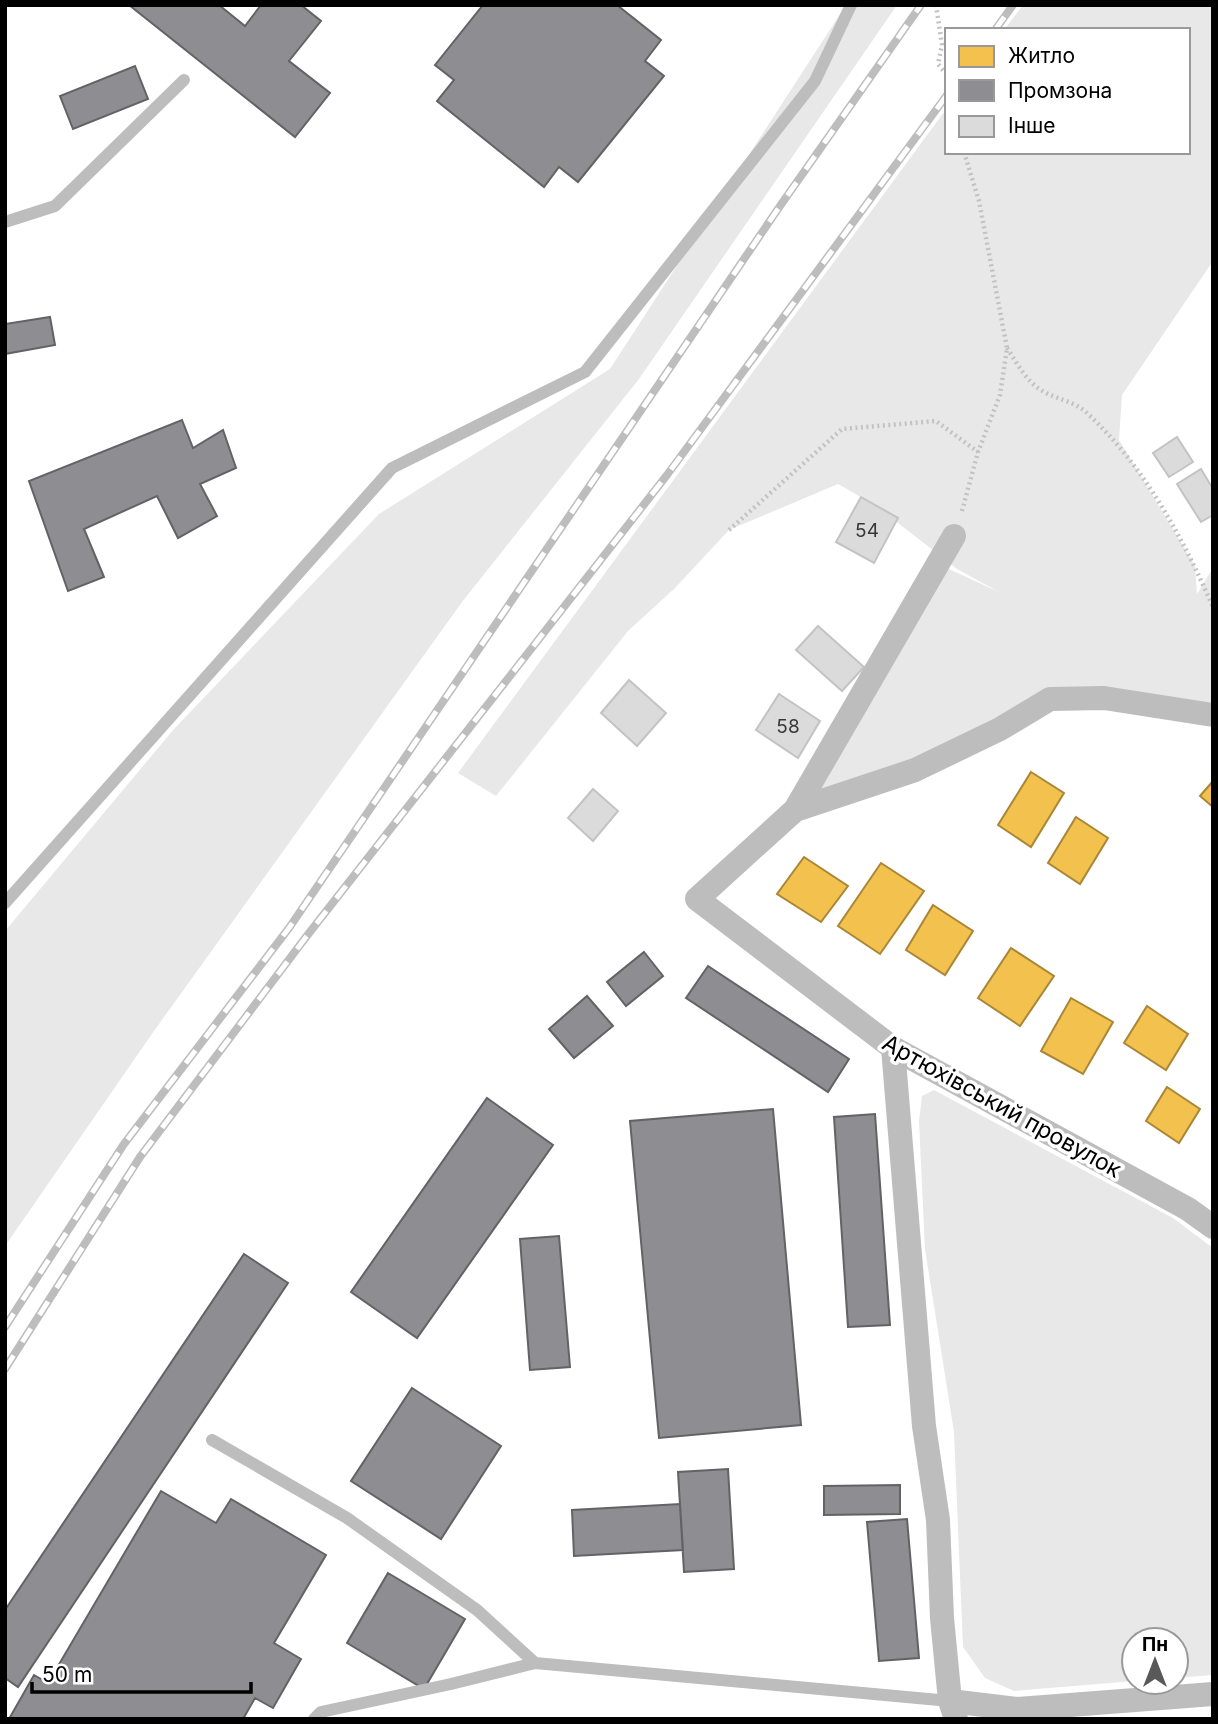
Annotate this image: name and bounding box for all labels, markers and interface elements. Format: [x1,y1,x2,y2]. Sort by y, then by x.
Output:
legend [945,28,1190,154]
text: Житло [1008,43,1075,68]
text: Промзона [1008,78,1112,103]
text: Інше [1008,113,1056,138]
house number: 54 [855,519,879,542]
house number: 58 [776,715,800,738]
street label: Артюхівський провулок [878,1029,1127,1184]
north arrow [1120,1626,1190,1696]
text: Пн [1142,1633,1168,1656]
scale bar [32,1650,250,1694]
text: 50 m [42,1662,92,1687]

